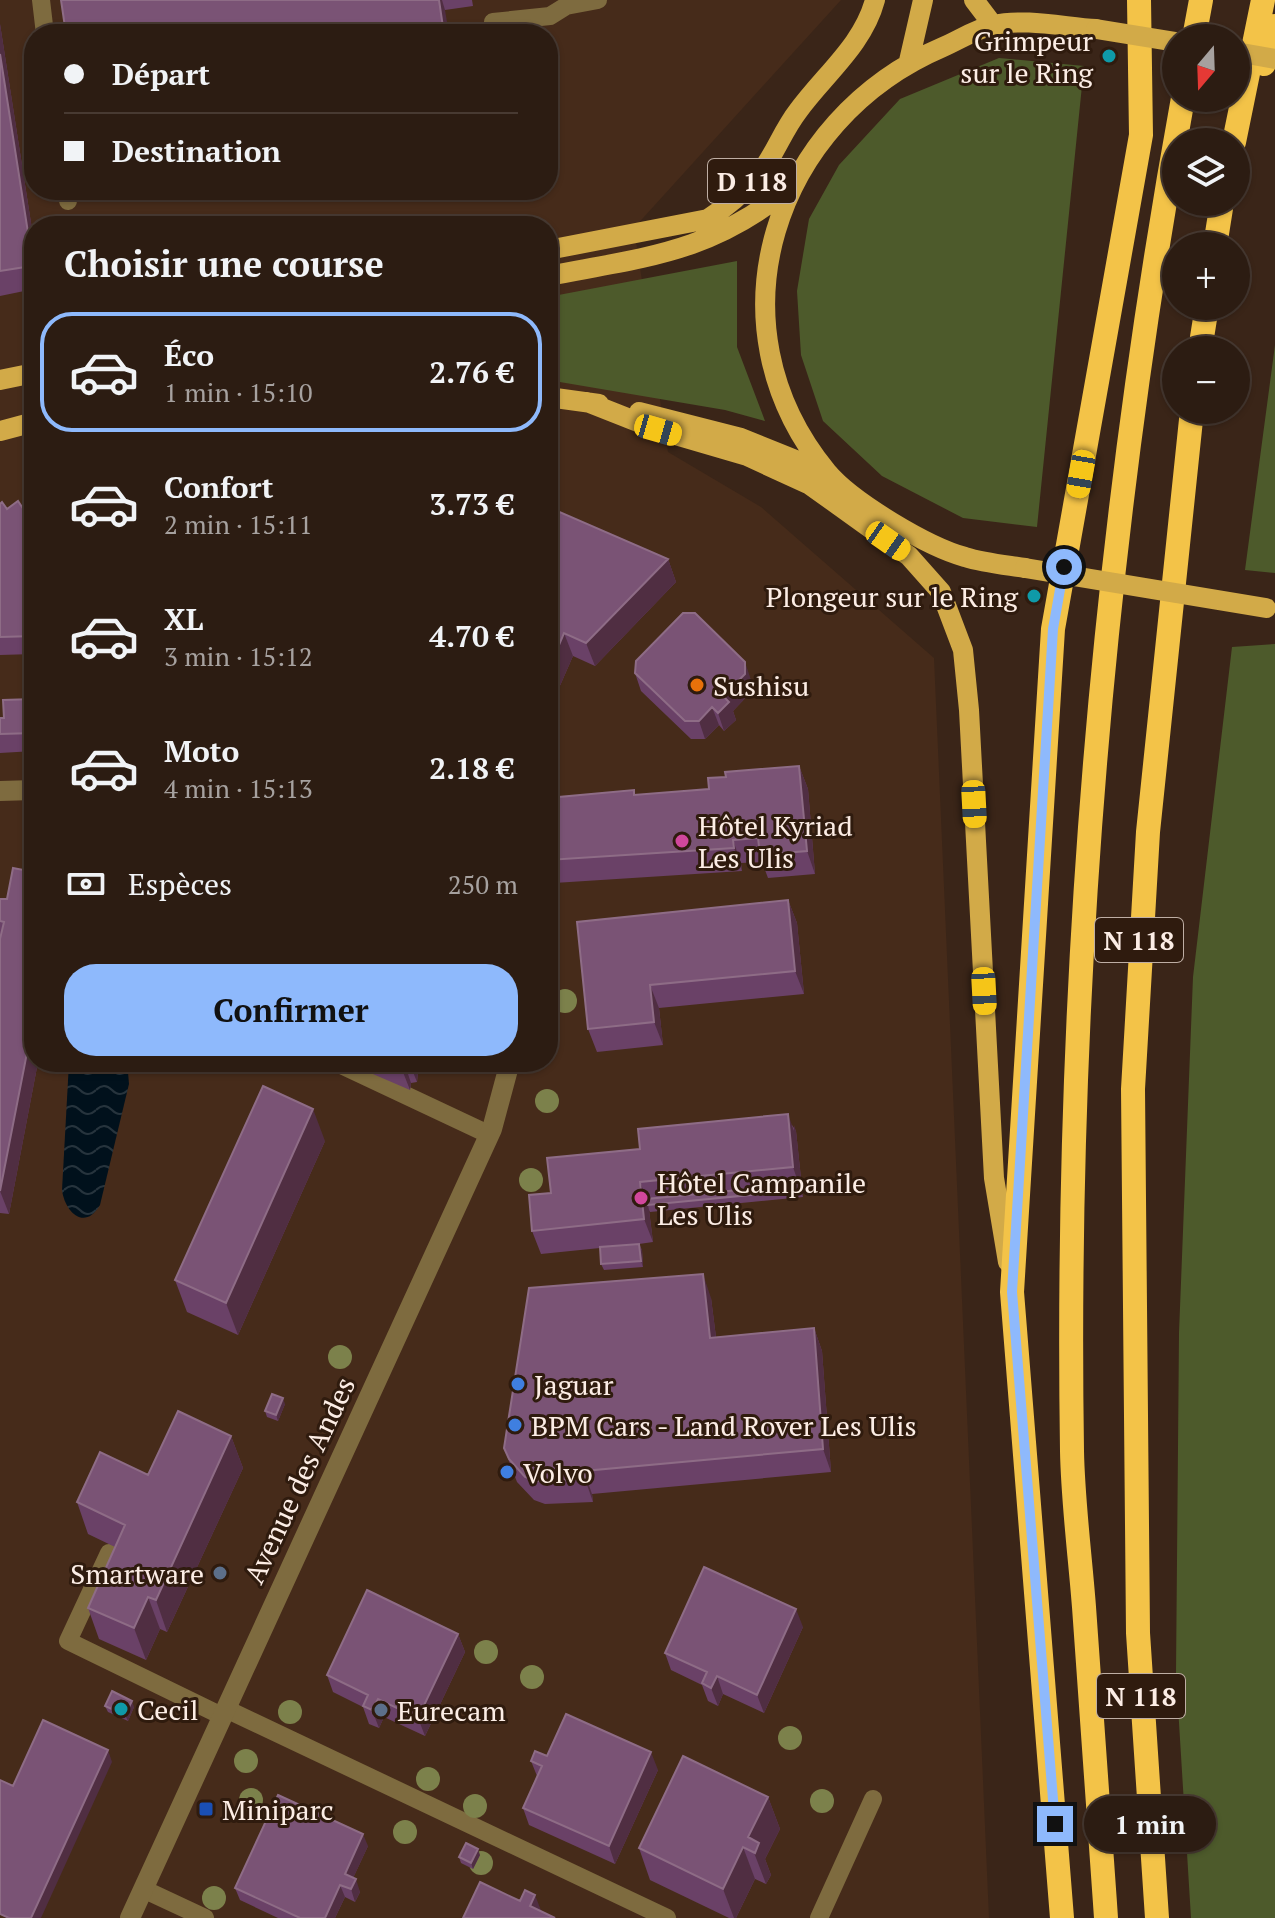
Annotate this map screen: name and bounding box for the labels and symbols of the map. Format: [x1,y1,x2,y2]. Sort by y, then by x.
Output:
place label: Grimpeur sur le Ring [960,22,1094,91]
north arrow [1162,24,1250,112]
marker: Grimpeur sur le Ring [1100,47,1118,65]
road number: D 118 [708,159,796,203]
car [632,412,684,448]
car [1065,448,1097,500]
car [861,517,915,565]
route start [1046,549,1082,585]
place label: Plongeur sur le Ring [766,578,1019,615]
marker: Plongeur sur le Ring [1025,587,1043,605]
place label: Sushisu [713,667,809,704]
marker: Sushisu [688,676,706,694]
car [961,779,987,829]
place label: Hôtel Kyriad Les Ulis [698,807,853,876]
marker: Hôtel Kyriad Les Ulis [673,832,691,850]
road number: N 118 [1095,918,1183,962]
car [971,966,997,1016]
place label: Hôtel Campanile Les Ulis [657,1164,866,1233]
marker: Hôtel Campanile Les Ulis [632,1189,650,1207]
place label: Jaguar [534,1366,614,1403]
street label: Avenue des Andes [235,1371,363,1589]
marker: Jaguar [509,1375,527,1393]
place label: BPM Cars - Land Rover Les Ulis [531,1407,917,1444]
marker: BPM Cars - Land Rover Les Ulis [506,1416,524,1434]
place label: Volvo [523,1454,593,1491]
marker: Volvo [498,1463,516,1481]
place label: Smartware [70,1555,204,1592]
marker: Smartware [211,1564,229,1582]
road number: N 118 [1097,1674,1185,1718]
place label: Cecil [137,1691,198,1728]
place label: Eurecam [397,1692,506,1729]
marker: Cecil [112,1700,130,1718]
marker: Eurecam [372,1701,390,1719]
place label: Miniparc [222,1791,334,1828]
callout: 1 min [1083,1796,1215,1852]
marker: Miniparc [197,1800,215,1818]
route end [1037,1806,1073,1842]

